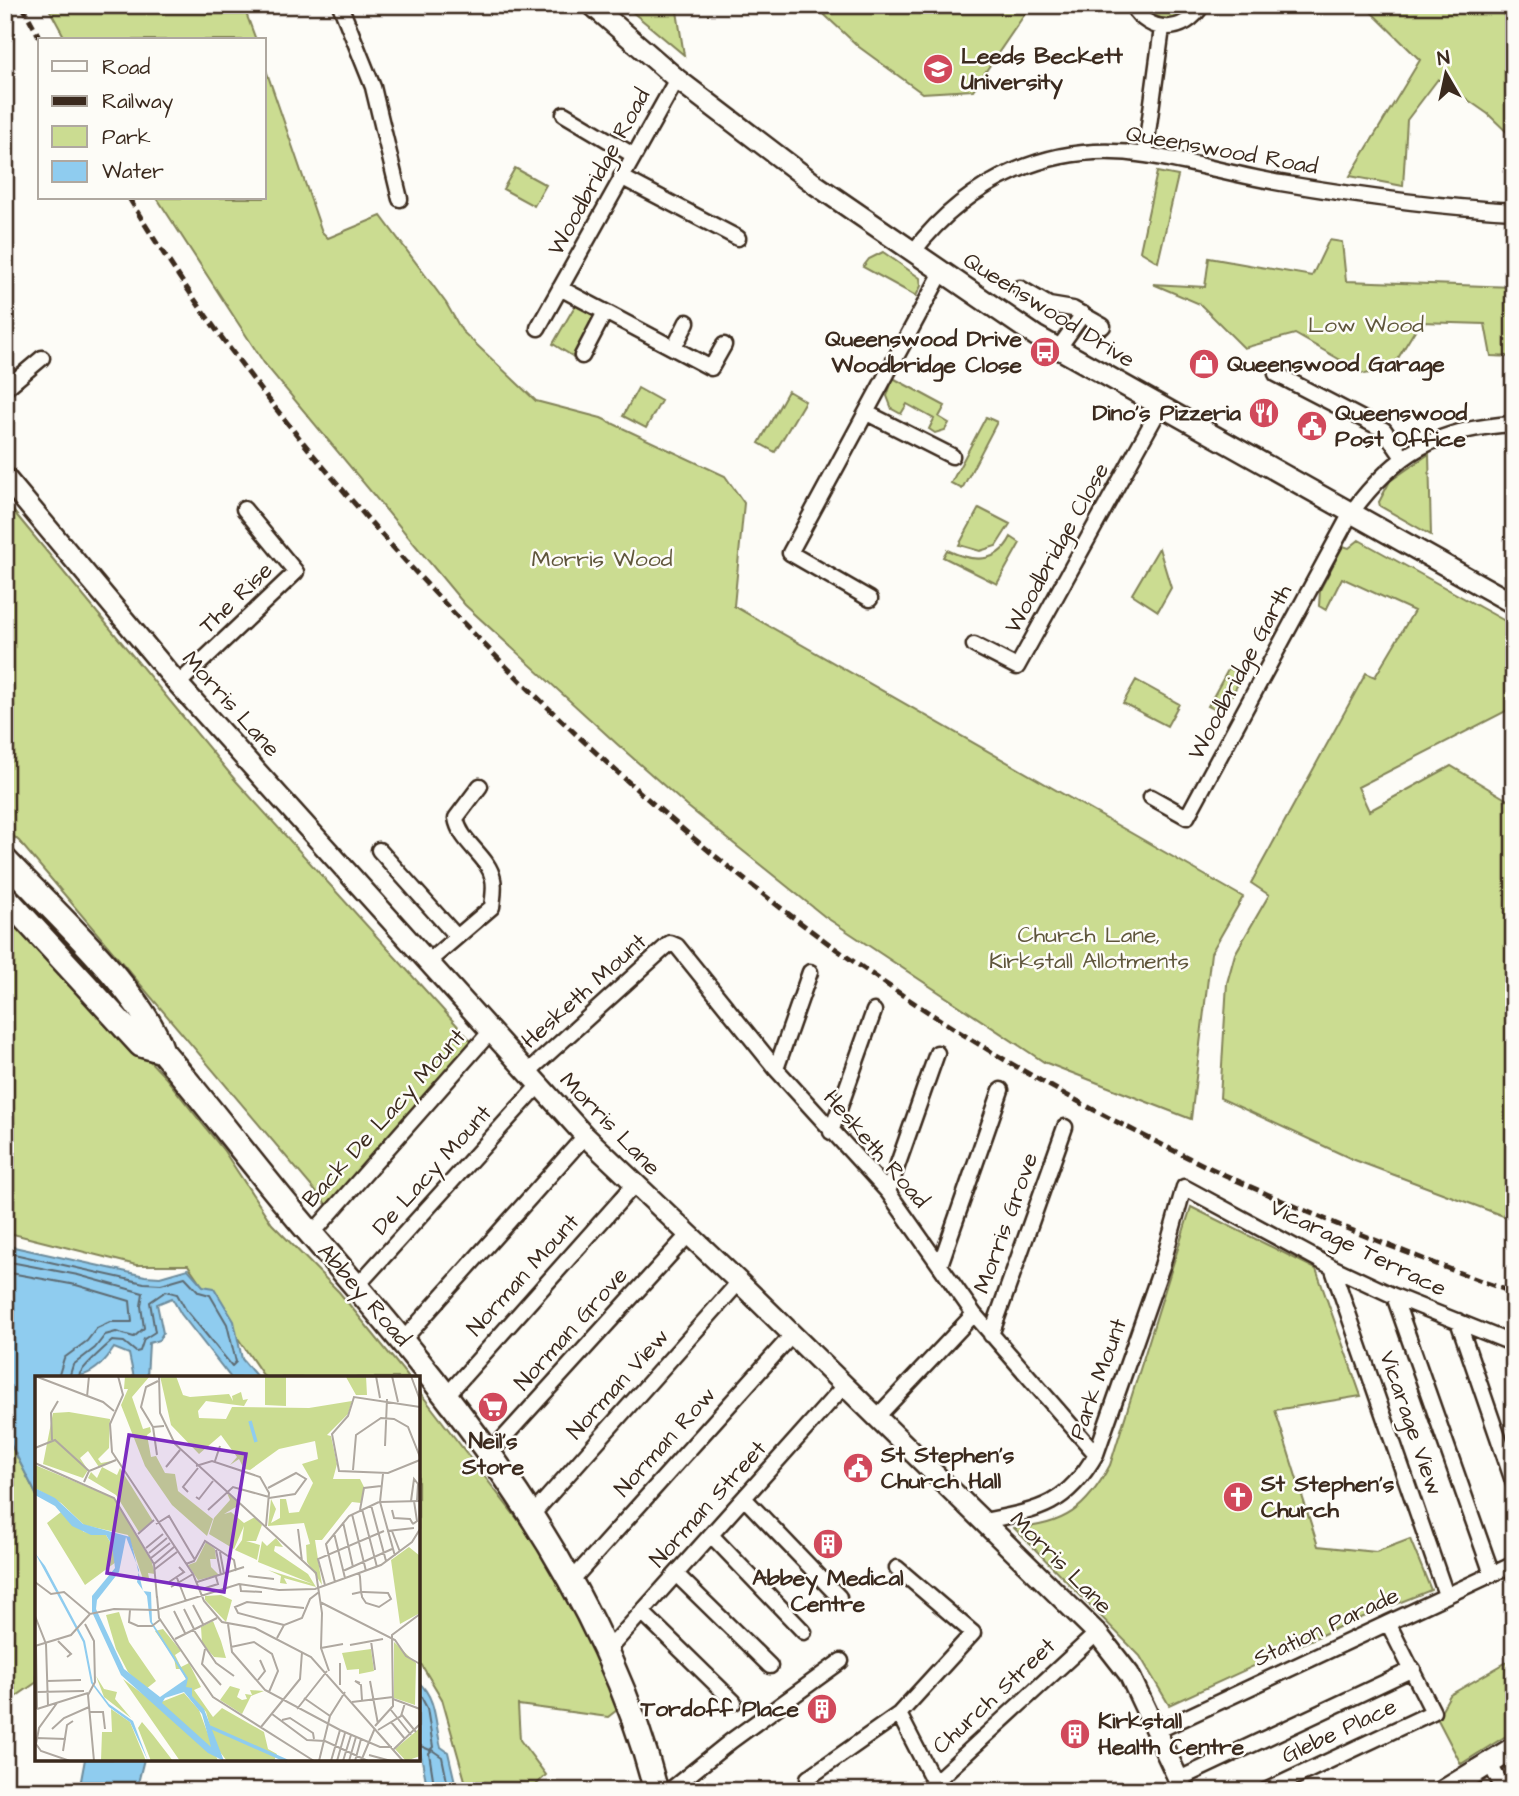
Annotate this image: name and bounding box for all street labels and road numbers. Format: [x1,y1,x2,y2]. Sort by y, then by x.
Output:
street label: Woodbridge Road [540,82,659,262]
street label: Queenswood Road [1124,117,1321,183]
street label: Queenswood Drive [957,244,1141,376]
street label: Woodbridge Close [997,457,1118,640]
street label: The Rise [192,555,280,641]
street label: Woodbridge Garth [1180,578,1301,766]
street label: Morris Lane [175,644,287,764]
street label: Hesketh Mount [514,926,654,1056]
street label: Back De Lacy Mount [296,1023,472,1213]
street label: Morris Lane [552,1065,668,1183]
street label: Hesketh Road [816,1083,936,1215]
street label: De Lacy Mount [367,1099,497,1241]
street label: Morris Grove [966,1148,1046,1298]
street label: Vicarage Terrace [1264,1191,1452,1306]
street label: Norman Mount [459,1206,587,1343]
street label: Abbey Road [309,1236,418,1354]
street label: Norman Grove [507,1260,635,1398]
street label: Park Mount [1061,1313,1135,1444]
street label: Norman View [560,1322,676,1446]
street label: Vicarage View [1370,1346,1451,1500]
street label: Norman Row [607,1380,723,1504]
street label: Norman Street [642,1433,774,1575]
street label: Morris Lane [1003,1505,1119,1621]
street label: Station Parade [1248,1579,1404,1675]
street label: Church Street [925,1630,1063,1762]
street label: Glebe Place [1276,1690,1402,1772]

